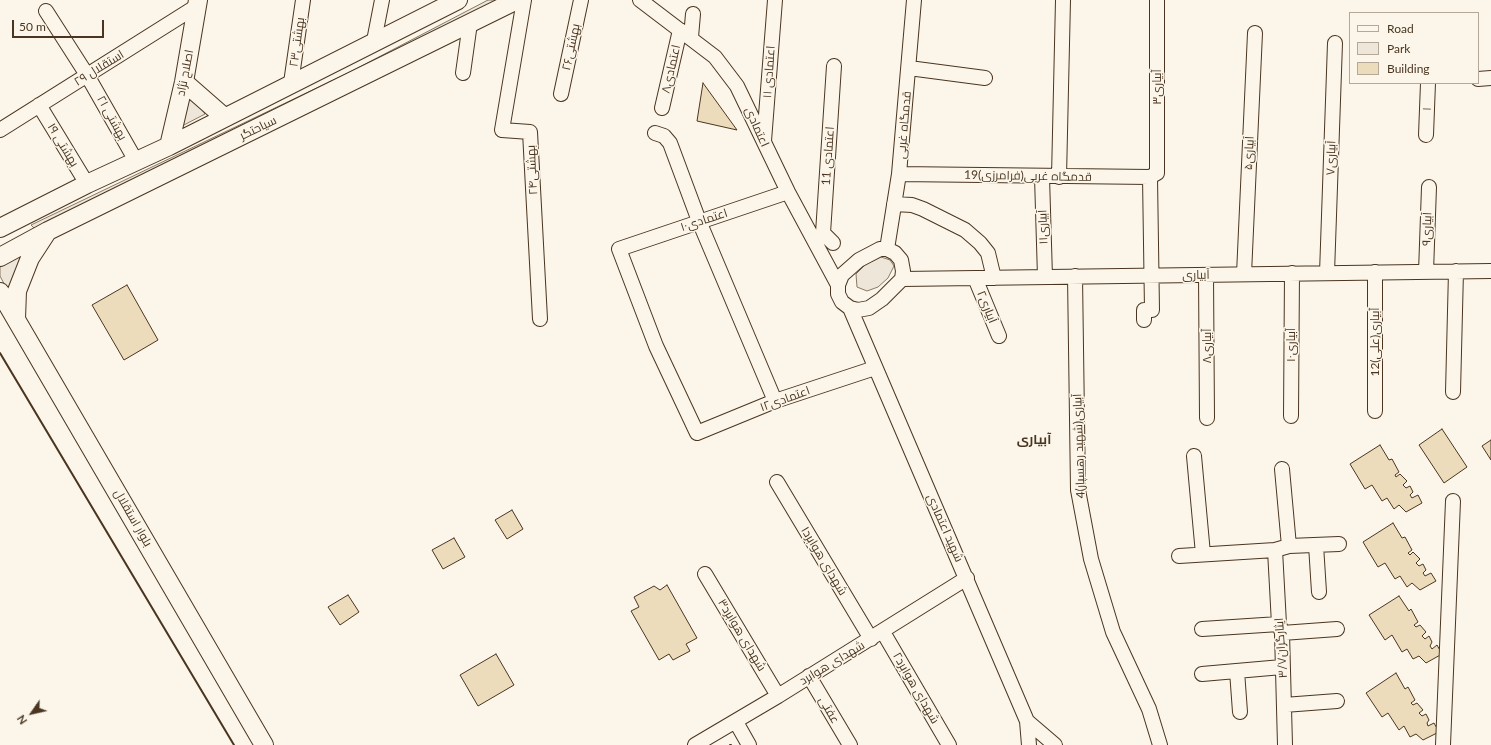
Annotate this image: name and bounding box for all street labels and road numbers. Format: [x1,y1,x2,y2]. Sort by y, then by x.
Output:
street label: ۲۳بهشتی [286,16,308,68]
street label: ۲۶بهشتی [559,22,583,72]
street label: اعتمادی۸ [658,43,684,95]
street label: ۱۱ اعتمادی [760,45,778,99]
street label: ۲۹ استقلال [71,47,127,89]
street label: اصلاح نژاد [173,49,197,97]
street label: آبیاری۳ [1150,69,1164,105]
street label: قدمگاه غربی [894,90,914,160]
street label: ۲۱ بهشتی [94,93,130,143]
street label: اعتمادی [742,105,772,149]
street label: ۱ [1420,107,1434,111]
street label: سیاحتگر [237,113,279,143]
street label: ۱۹ بهشتی [44,120,82,170]
street label: 11 اعتمادی [819,126,837,186]
street label: آبیاری۵ [1241,136,1257,170]
street label: آبیاری۷ [1323,140,1339,176]
street label: ۲۴بهشتی [524,145,540,195]
street label: 19قدمگاه غربی(فرامرزی) [964,168,1092,184]
street label: اعتمادی۱۰ [679,206,729,234]
street label: آبیاری۱۱ [1035,209,1051,245]
street label: آبیاری۹ [1419,212,1435,246]
street label: آبیاری [1182,268,1210,282]
street label: آبیاری۲ [974,289,1000,325]
street label: 12آبیاری(علی) [1368,307,1382,377]
street label: آبیاری۱۰ [1284,328,1298,362]
street label: آبیاری۸ [1200,329,1214,363]
street label: اعتمادی۱۲ [758,383,812,415]
street label: 4آبیاری(شهید رهسپار) [1070,393,1088,499]
street label: بلوار استقلال [111,487,155,549]
street label: شهید اعتمادی [924,492,966,564]
street label: شهدای هوابرد۱ [798,524,850,598]
street label: ۳شهدای هوابرد [715,596,769,674]
street label: ایثارگران۳/۷ [1272,617,1290,679]
street label: شهدای هوابرد [797,638,867,688]
street label: شهدای هوابرد۲ [890,650,942,726]
street label: عفتی [816,694,842,726]

